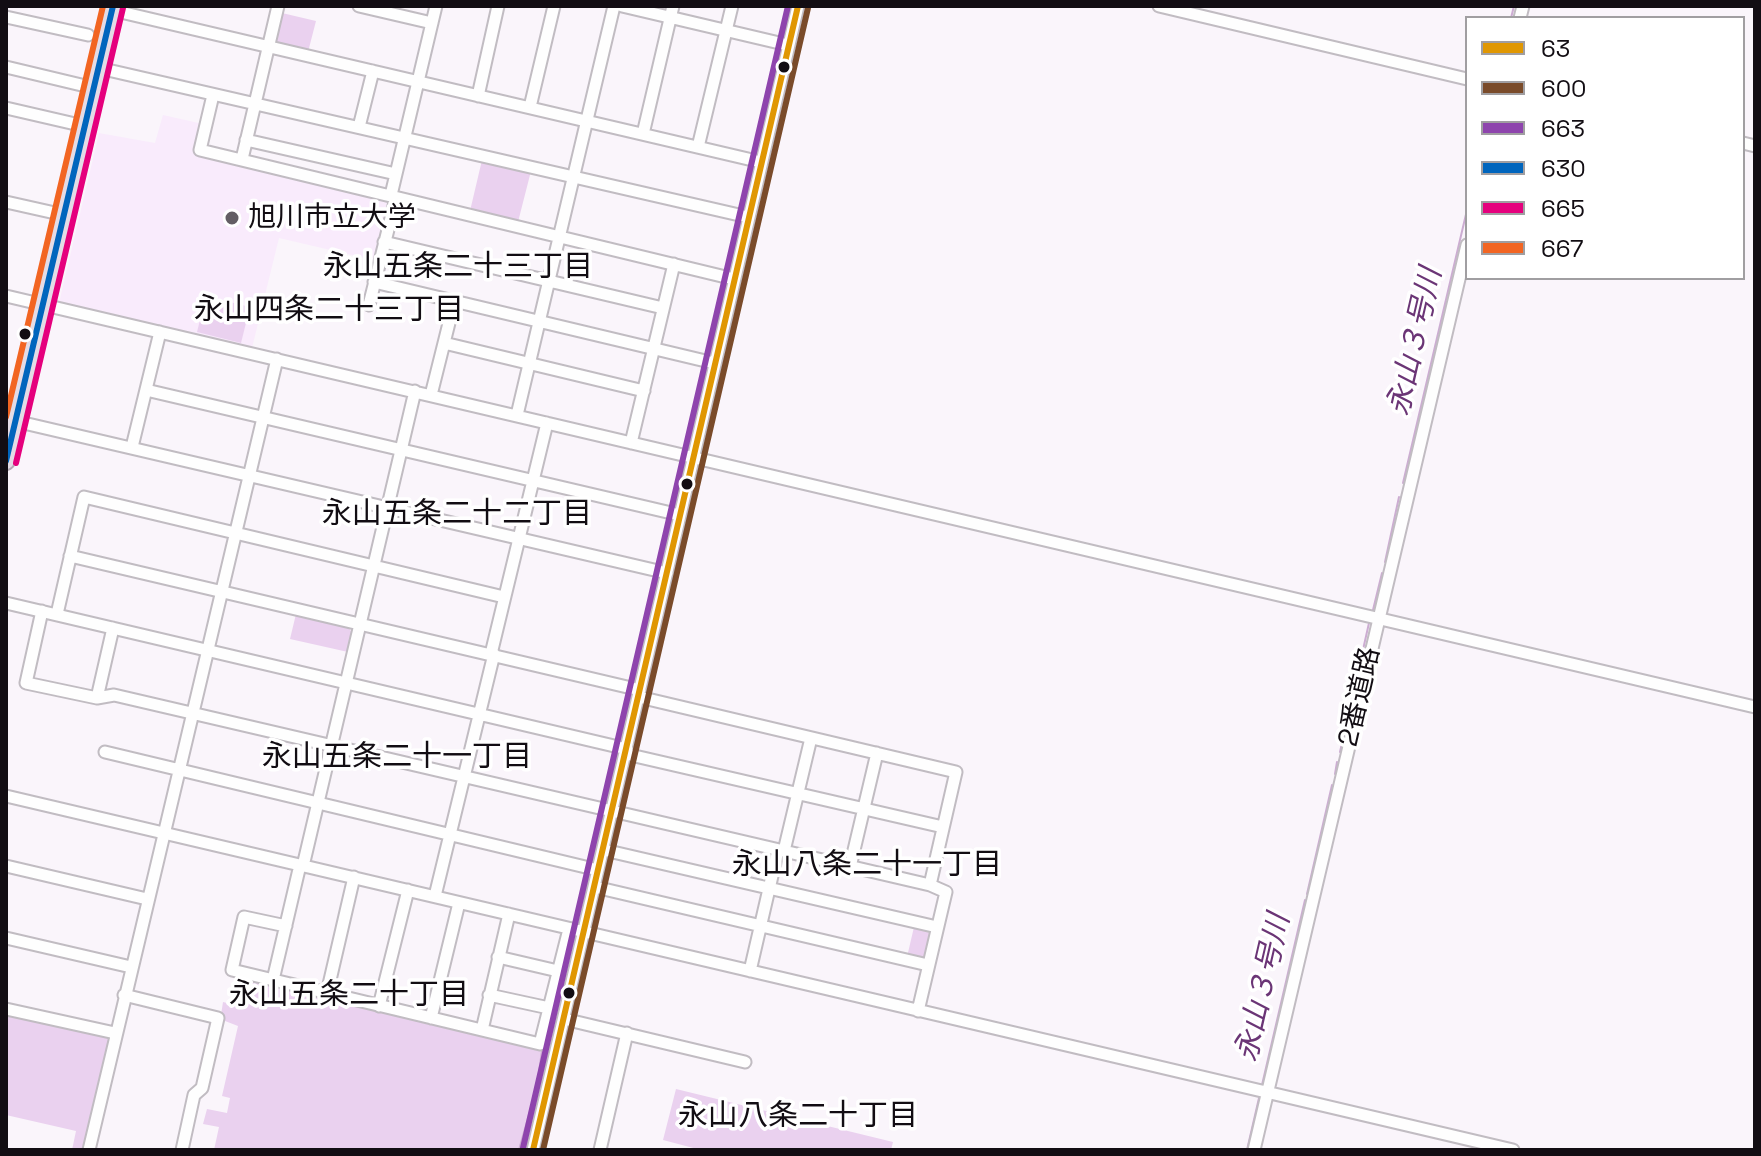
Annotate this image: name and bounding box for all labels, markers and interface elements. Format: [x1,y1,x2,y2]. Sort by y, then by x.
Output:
legend [1465,16,1745,280]
text: 63 [1541,33,1570,64]
unlabelled marker [776,59,792,75]
text: 600 [1541,73,1586,104]
text: 663 [1541,113,1585,144]
text: 630 [1541,153,1586,184]
text: 665 [1541,193,1585,224]
place label: 旭川市立大学 [248,201,416,235]
marker: 旭川市立大学 [223,209,241,227]
text: 667 [1541,233,1584,264]
district label: 永山五条二十三丁目 [323,250,593,286]
water label: 永山３号川 [1382,265,1450,419]
district label: 永山四条二十三丁目 [194,293,464,329]
unlabelled marker [17,326,33,342]
unlabelled marker [679,476,695,492]
district label: 永山五条二十二丁目 [322,497,592,533]
street label: 2番道路 [1332,644,1388,750]
district label: 永山五条二十一丁目 [262,740,532,776]
district label: 永山八条二十一丁目 [732,848,1002,884]
water label: 永山３号川 [1230,911,1298,1065]
district label: 永山五条二十丁目 [229,978,469,1014]
unlabelled marker [561,985,577,1001]
district label: 永山八条二十丁目 [678,1099,918,1135]

